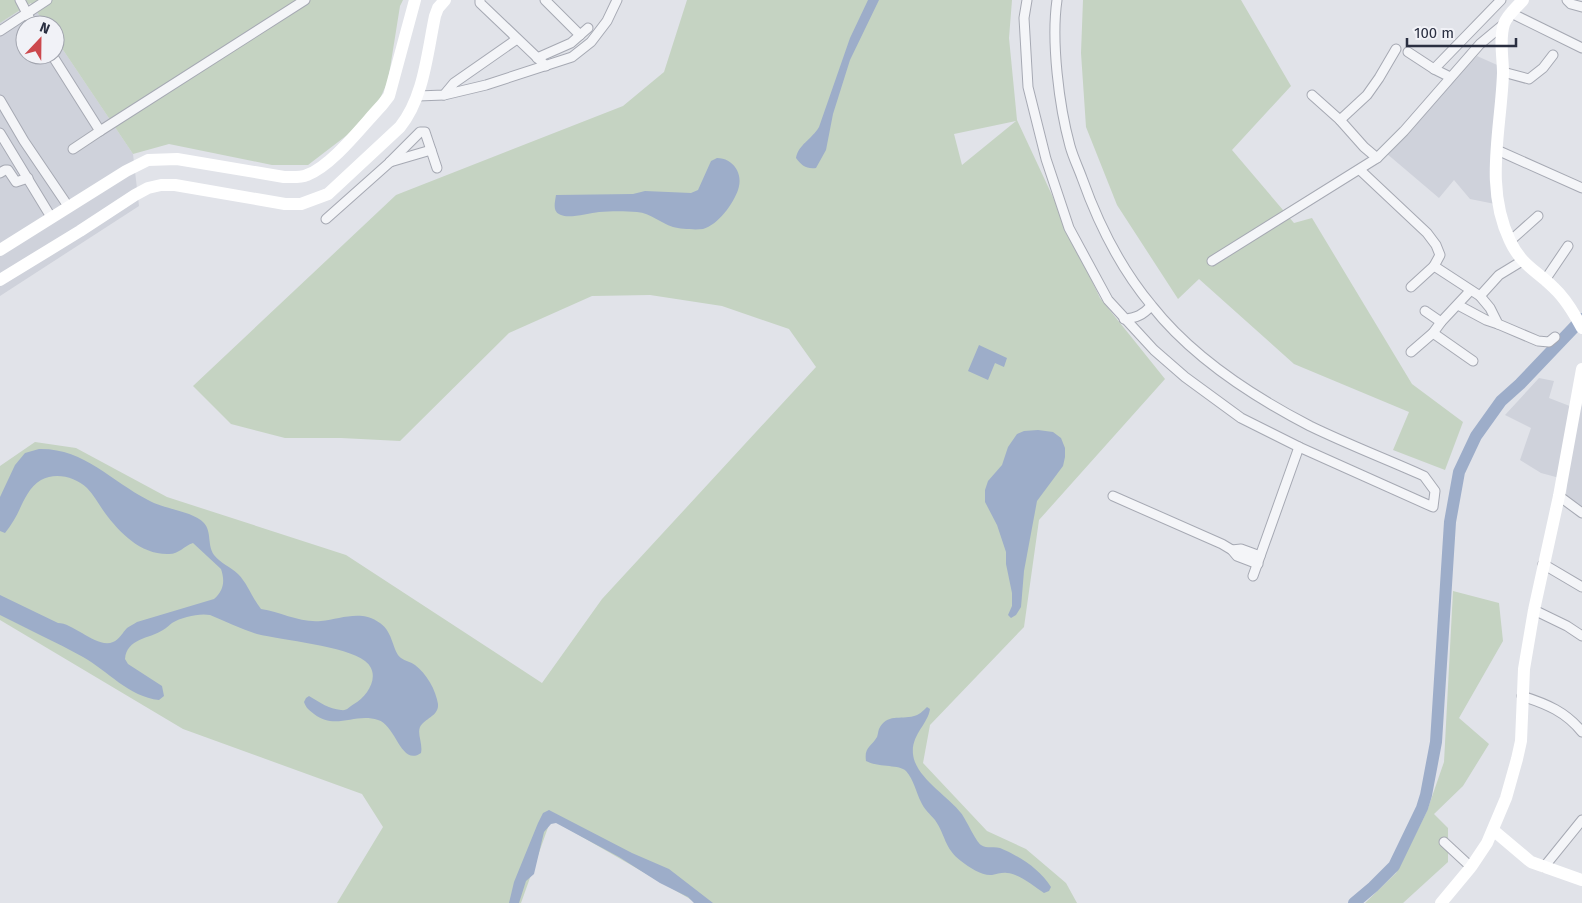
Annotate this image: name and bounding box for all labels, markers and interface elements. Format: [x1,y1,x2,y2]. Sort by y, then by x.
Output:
north arrow [15,15,65,65]
scale bar [1407,15,1516,47]
text: N [37,19,52,38]
text: 100 m [1414,24,1454,42]

